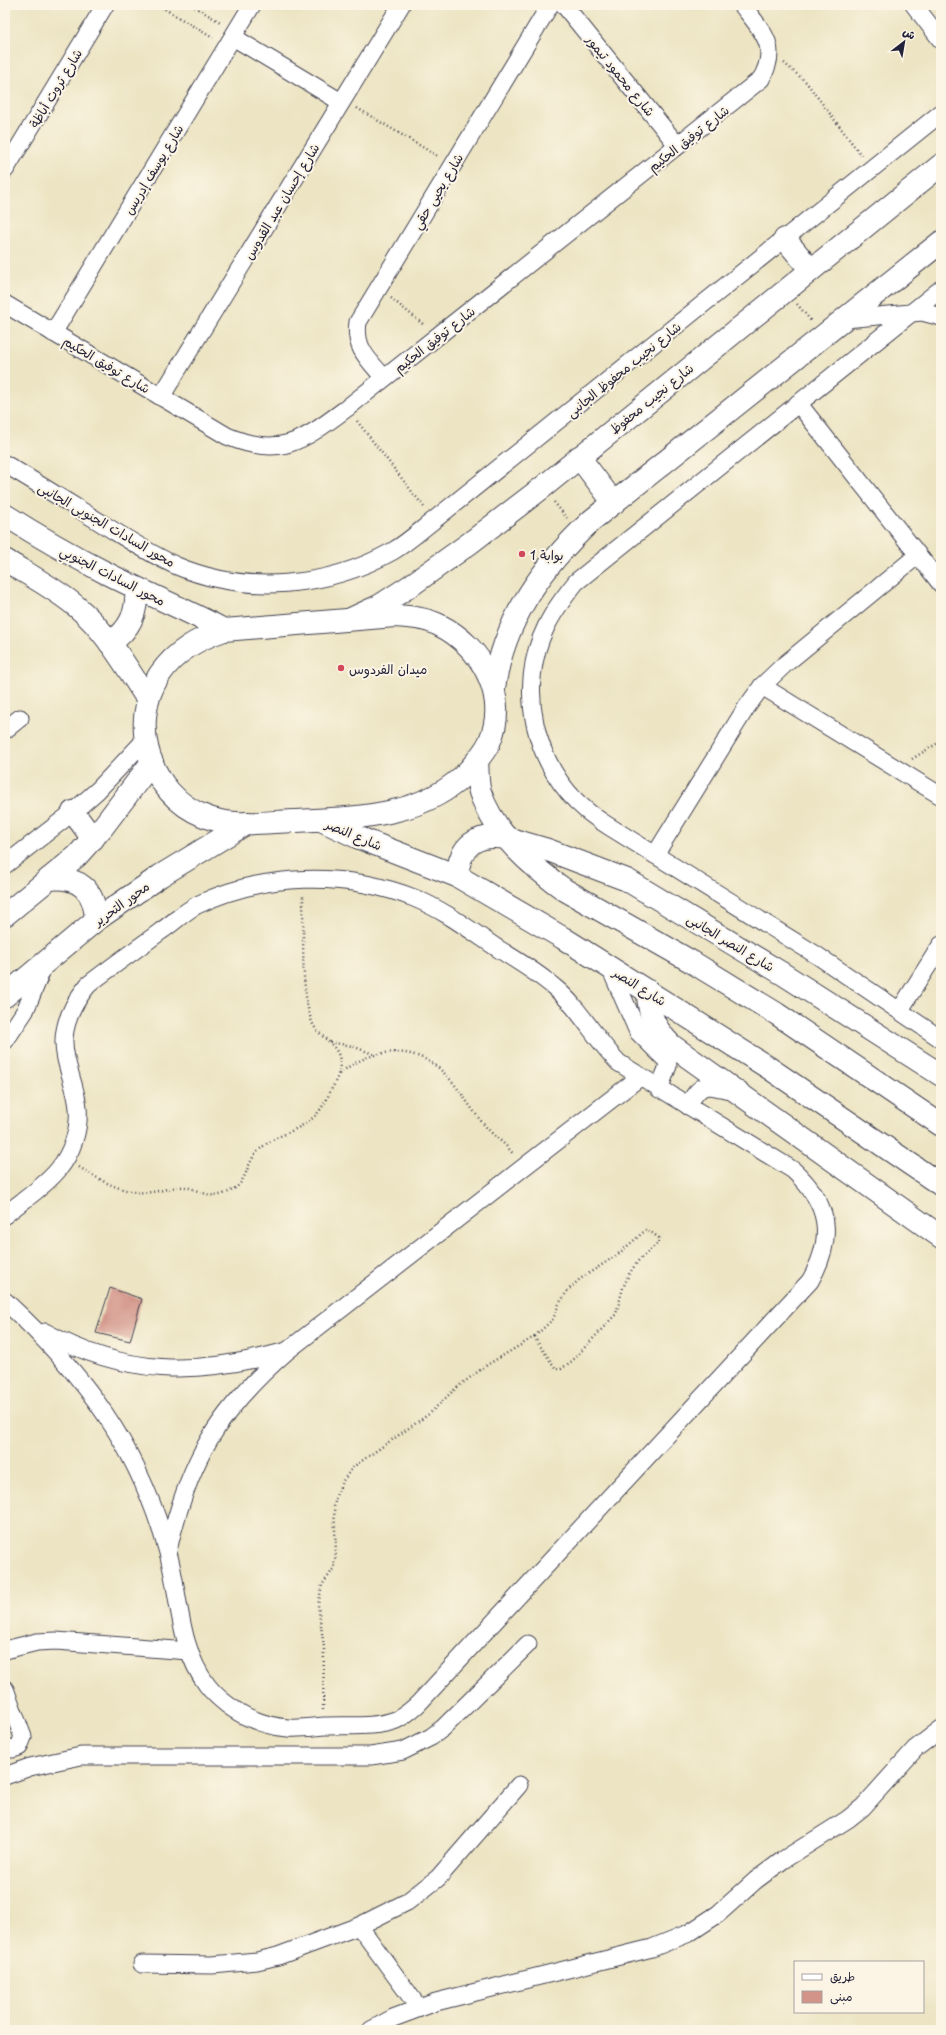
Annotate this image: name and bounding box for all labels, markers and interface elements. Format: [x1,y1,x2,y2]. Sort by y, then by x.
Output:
north arrow [884,22,924,62]
text: ش [900,23,919,43]
street label: شارع محمود تيمور [581,29,660,120]
street label: شارع ثروت أباظة [24,45,87,132]
street label: شارع توفيق الحكيم [643,100,734,177]
street label: شارع يوسف إدريس [119,120,188,218]
street label: شارع إحسان عبد القدوس [239,139,324,263]
street label: شارع يحيى حقي [407,149,470,234]
street label: شارع توفيق الحكيم [389,301,480,378]
street label: شارع نجيب محفوظ الجانبى [563,318,683,420]
street label: شارع توفيق الحكيم [59,331,154,399]
street label: شارع نجيب محفوظ [606,359,696,437]
street label: محور السادات الجنوبى الجانبى [34,477,179,572]
street label: محور السادات الجنوبي [56,540,169,612]
place label: بوابة 1 [530,545,564,564]
marker: بوابة 1 [517,549,527,559]
place label: ميدان الفردوس [349,659,427,679]
marker: ميدان الفردوس [336,663,346,673]
street label: شارع النصر [322,813,385,855]
street label: محور التحرير [88,876,153,930]
street label: شارع النصر الجانبى [683,908,778,977]
street label: شارع النصر [608,962,670,1011]
legend [794,1961,924,2013]
text: طريق [830,1967,855,1985]
text: مبنى [830,1987,853,2005]

